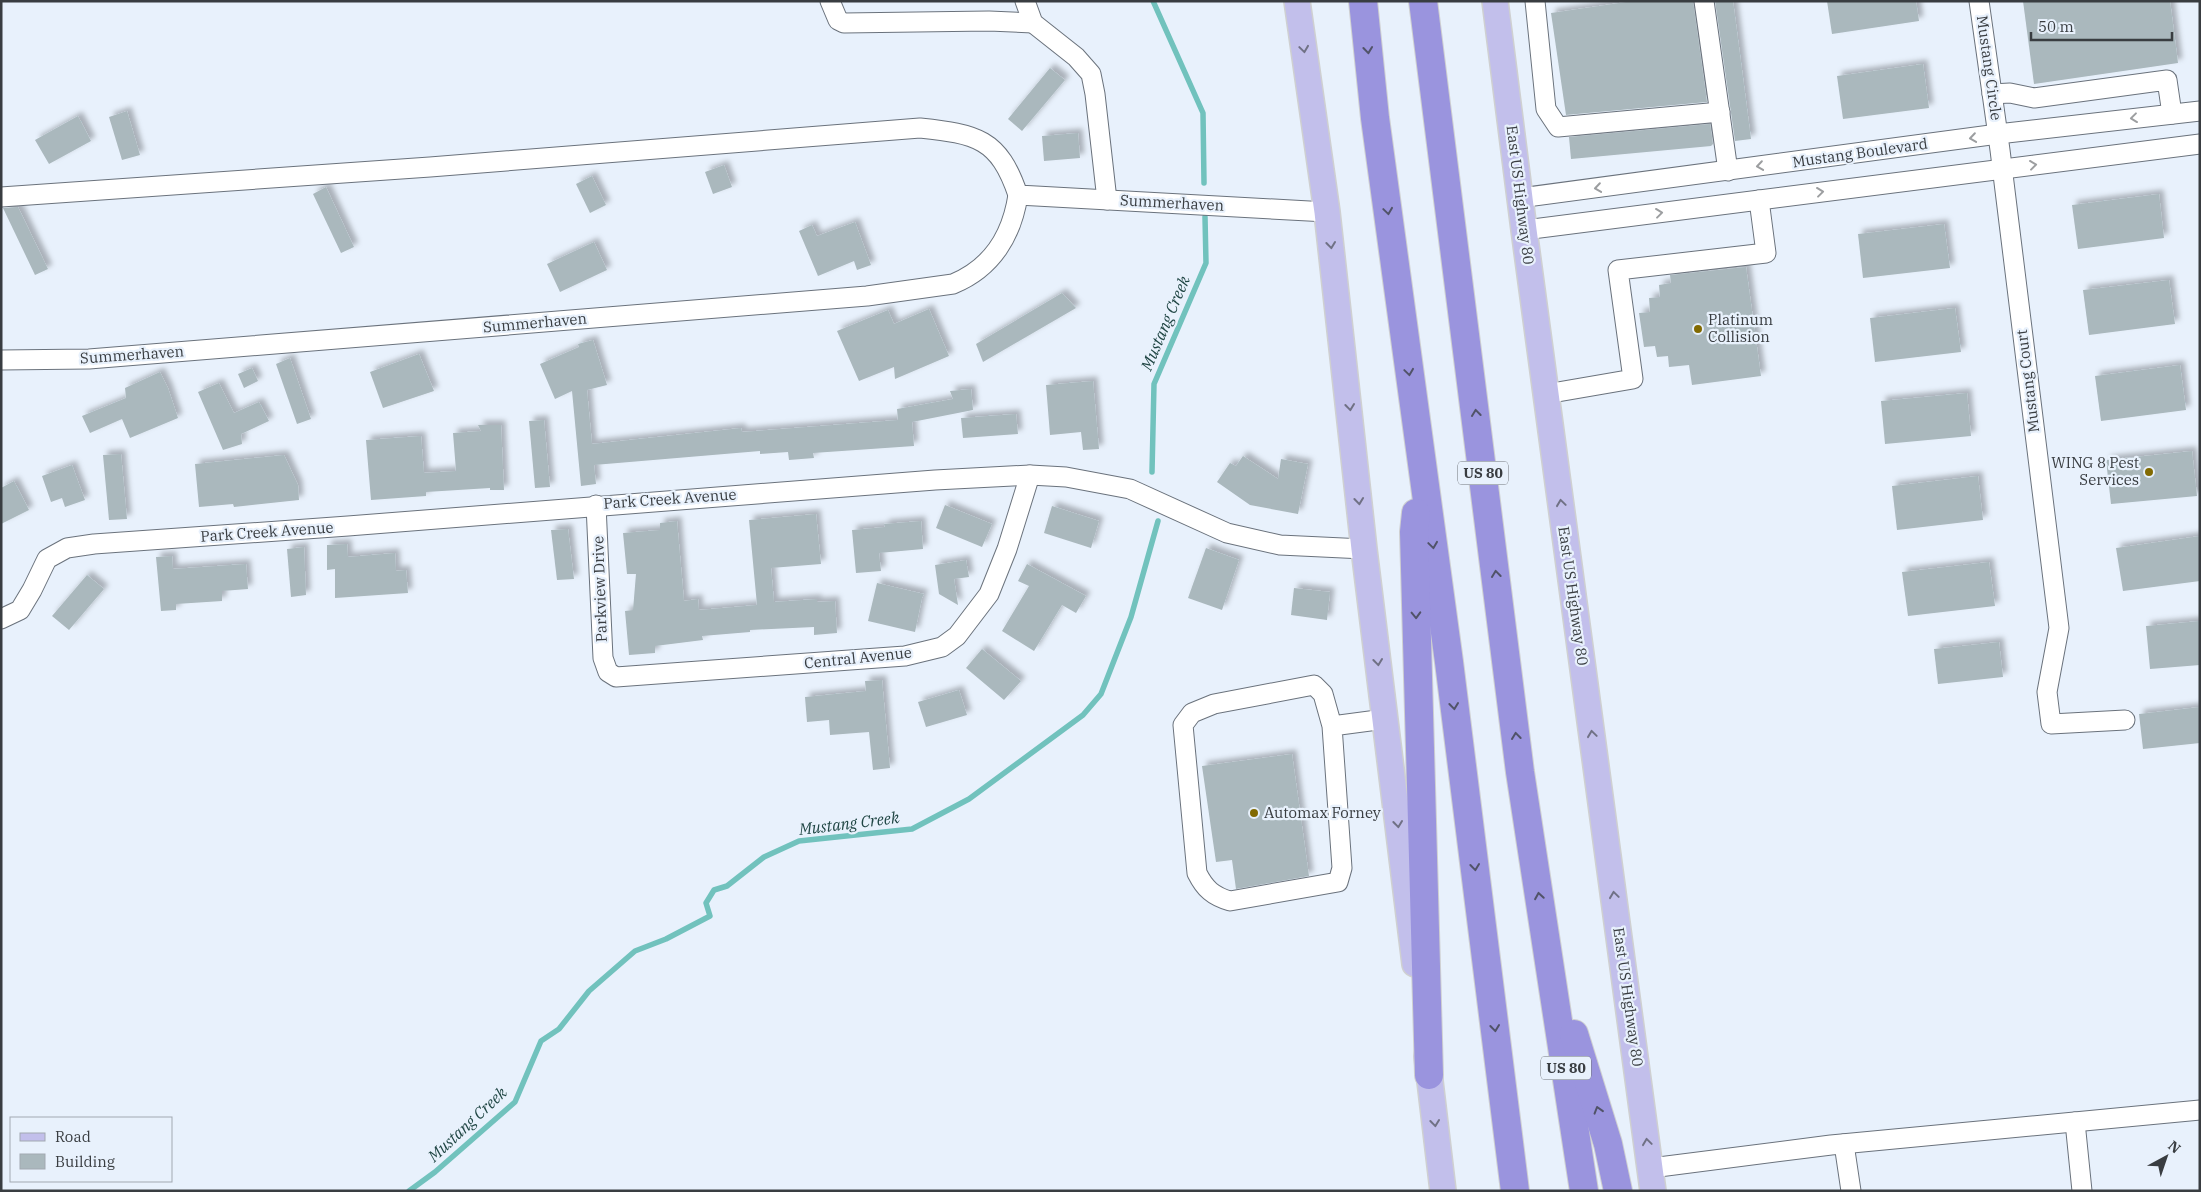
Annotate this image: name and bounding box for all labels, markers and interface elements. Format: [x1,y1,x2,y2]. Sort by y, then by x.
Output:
scale bar [2031,10,2172,42]
street label: Mustang Circle [1973,14,2006,122]
text: 50 m [2038,17,2074,36]
one-way arrow [1299,45,1309,54]
one-way arrow [1362,46,1373,54]
one-way arrow [2130,112,2138,123]
street label: East US Highway 80 [1503,124,1538,266]
one-way arrow [1968,132,1977,142]
street label: Mustang Boulevard [1791,134,1929,171]
one-way arrow [1755,160,1763,171]
one-way arrow [2029,160,2037,171]
one-way arrow [1594,182,1602,193]
one-way arrow [1816,187,1824,198]
street label: Summerhaven [1119,190,1225,215]
one-way arrow [1382,207,1393,215]
one-way arrow [1655,208,1663,219]
one-way arrow [1325,242,1336,250]
water label: Mustang Creek [1136,272,1194,374]
street label: Summerhaven [482,308,588,337]
place label: Platinum Collision [1708,310,1773,346]
marker: Platinum Collision [1692,323,1704,335]
street label: Mustang Court [2012,328,2043,434]
street label: Summerhaven [79,341,185,368]
one-way arrow [1404,368,1414,376]
one-way arrow [1344,403,1355,411]
one-way arrow [1471,409,1482,417]
place label: WING 8 Pest Services [2051,453,2139,489]
road number: US 80 [1458,462,1508,484]
marker: WING 8 Pest Services [2143,466,2155,478]
street label: Park Creek Avenue [603,484,737,513]
one-way arrow [1354,497,1365,505]
one-way arrow [1556,499,1567,507]
street label: Park Creek Avenue [200,517,334,546]
street label: East US Highway 80 [1554,525,1593,667]
street label: Parkview Drive [588,535,611,643]
one-way arrow [1427,541,1438,549]
one-way arrow [1491,570,1502,578]
one-way arrow [1411,612,1421,619]
street label: Central Avenue [803,642,913,673]
one-way arrow [1372,659,1383,667]
one-way arrow [1448,702,1459,710]
one-way arrow [1587,729,1598,737]
one-way arrow [1511,731,1522,739]
place label: Automax Forney [1264,803,1381,822]
water label: Mustang Creek [797,807,901,839]
marker: Automax Forney [1248,807,1260,819]
one-way arrow [1392,820,1403,828]
one-way arrow [1469,864,1480,872]
one-way arrow [1609,890,1620,898]
one-way arrow [1535,892,1545,901]
street label: East US Highway 80 [1609,926,1648,1068]
one-way arrow [1489,1025,1500,1033]
road number: US 80 [1541,1056,1591,1080]
water label: Mustang Creek [423,1082,511,1166]
one-way arrow [1593,1106,1603,1114]
legend [10,1117,172,1182]
one-way arrow [1429,1119,1440,1127]
text: Road [55,1127,91,1146]
north arrow [2141,1132,2191,1182]
text: N [2164,1137,2184,1157]
one-way arrow [1642,1138,1653,1146]
text: Building [55,1152,115,1171]

